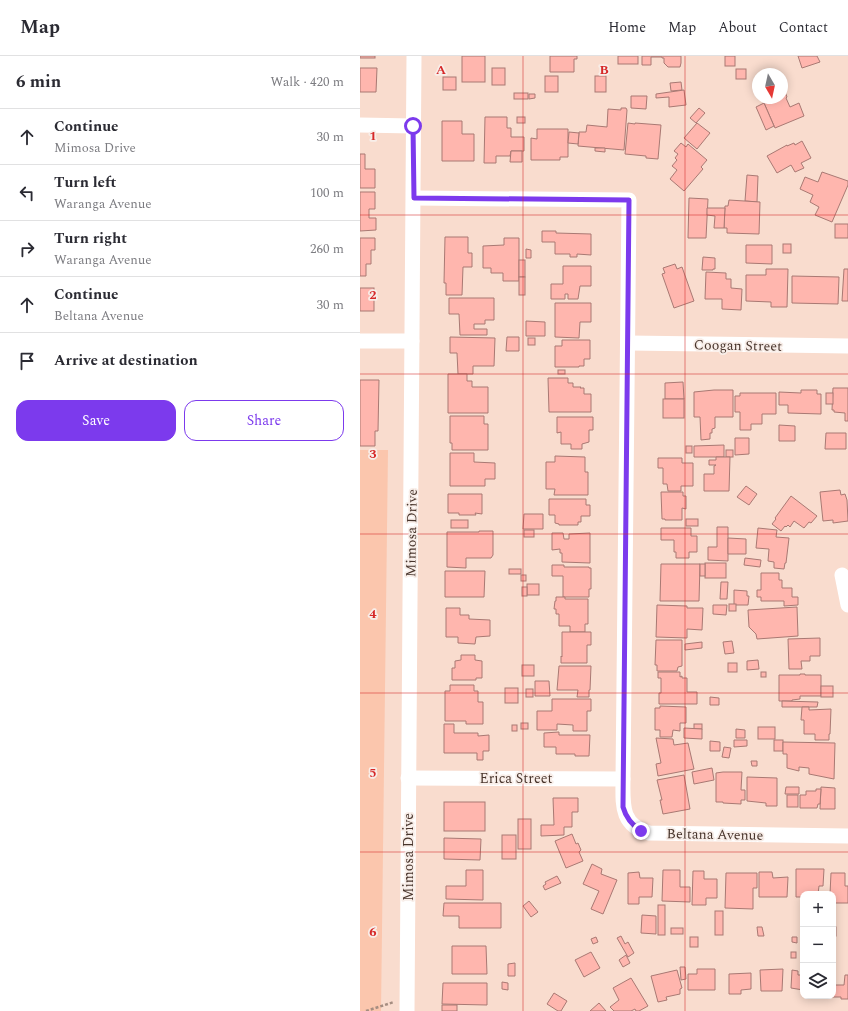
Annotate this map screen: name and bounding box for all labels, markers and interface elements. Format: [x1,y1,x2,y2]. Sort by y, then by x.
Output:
text: Map [20,13,60,42]
text: Home [608,17,646,38]
text: Map [668,17,696,38]
text: About [718,17,757,38]
text: Contact [779,17,828,38]
text: A [436,60,446,80]
text: B [599,60,609,80]
north arrow [752,68,788,104]
text: 6 min [16,69,61,95]
text: Walk · 420 m [270,72,344,92]
text: Continue [54,115,119,138]
route start [404,117,422,135]
icon: ahead [16,126,38,148]
text: 1 [369,126,377,146]
text: 30 m [317,127,344,147]
text: Mimosa Drive [54,138,136,158]
text: Turn left [54,171,116,194]
icon: left [16,182,38,204]
text: 100 m [310,183,344,203]
text: Waranga Avenue [54,194,152,214]
text: Turn right [54,227,127,250]
icon: right [16,238,38,260]
text: 260 m [310,239,344,259]
text: Waranga Avenue [54,250,152,270]
text: Continue [54,283,119,306]
text: 2 [369,285,377,305]
icon: ahead [16,294,38,316]
text: 30 m [317,295,344,315]
text: Beltana Avenue [54,306,144,326]
street label: Coogan Street [694,334,782,357]
text: Arrive at destination [54,349,198,372]
icon: arrive [16,350,38,372]
button: Save [16,400,176,441]
button: Share [184,400,344,441]
text: 3 [369,444,377,464]
street label: Mimosa Drive [400,489,423,577]
text: 4 [369,604,377,624]
text: 5 [369,763,377,783]
street label: Erica Street [480,768,552,789]
street label: Mimosa Drive [398,813,419,901]
route end [632,822,650,840]
street label: Beltana Avenue [666,823,764,846]
map controls [800,891,836,999]
button: + [800,891,836,927]
text: 6 [369,922,377,942]
button: − [800,927,836,963]
button: layers [800,963,836,999]

